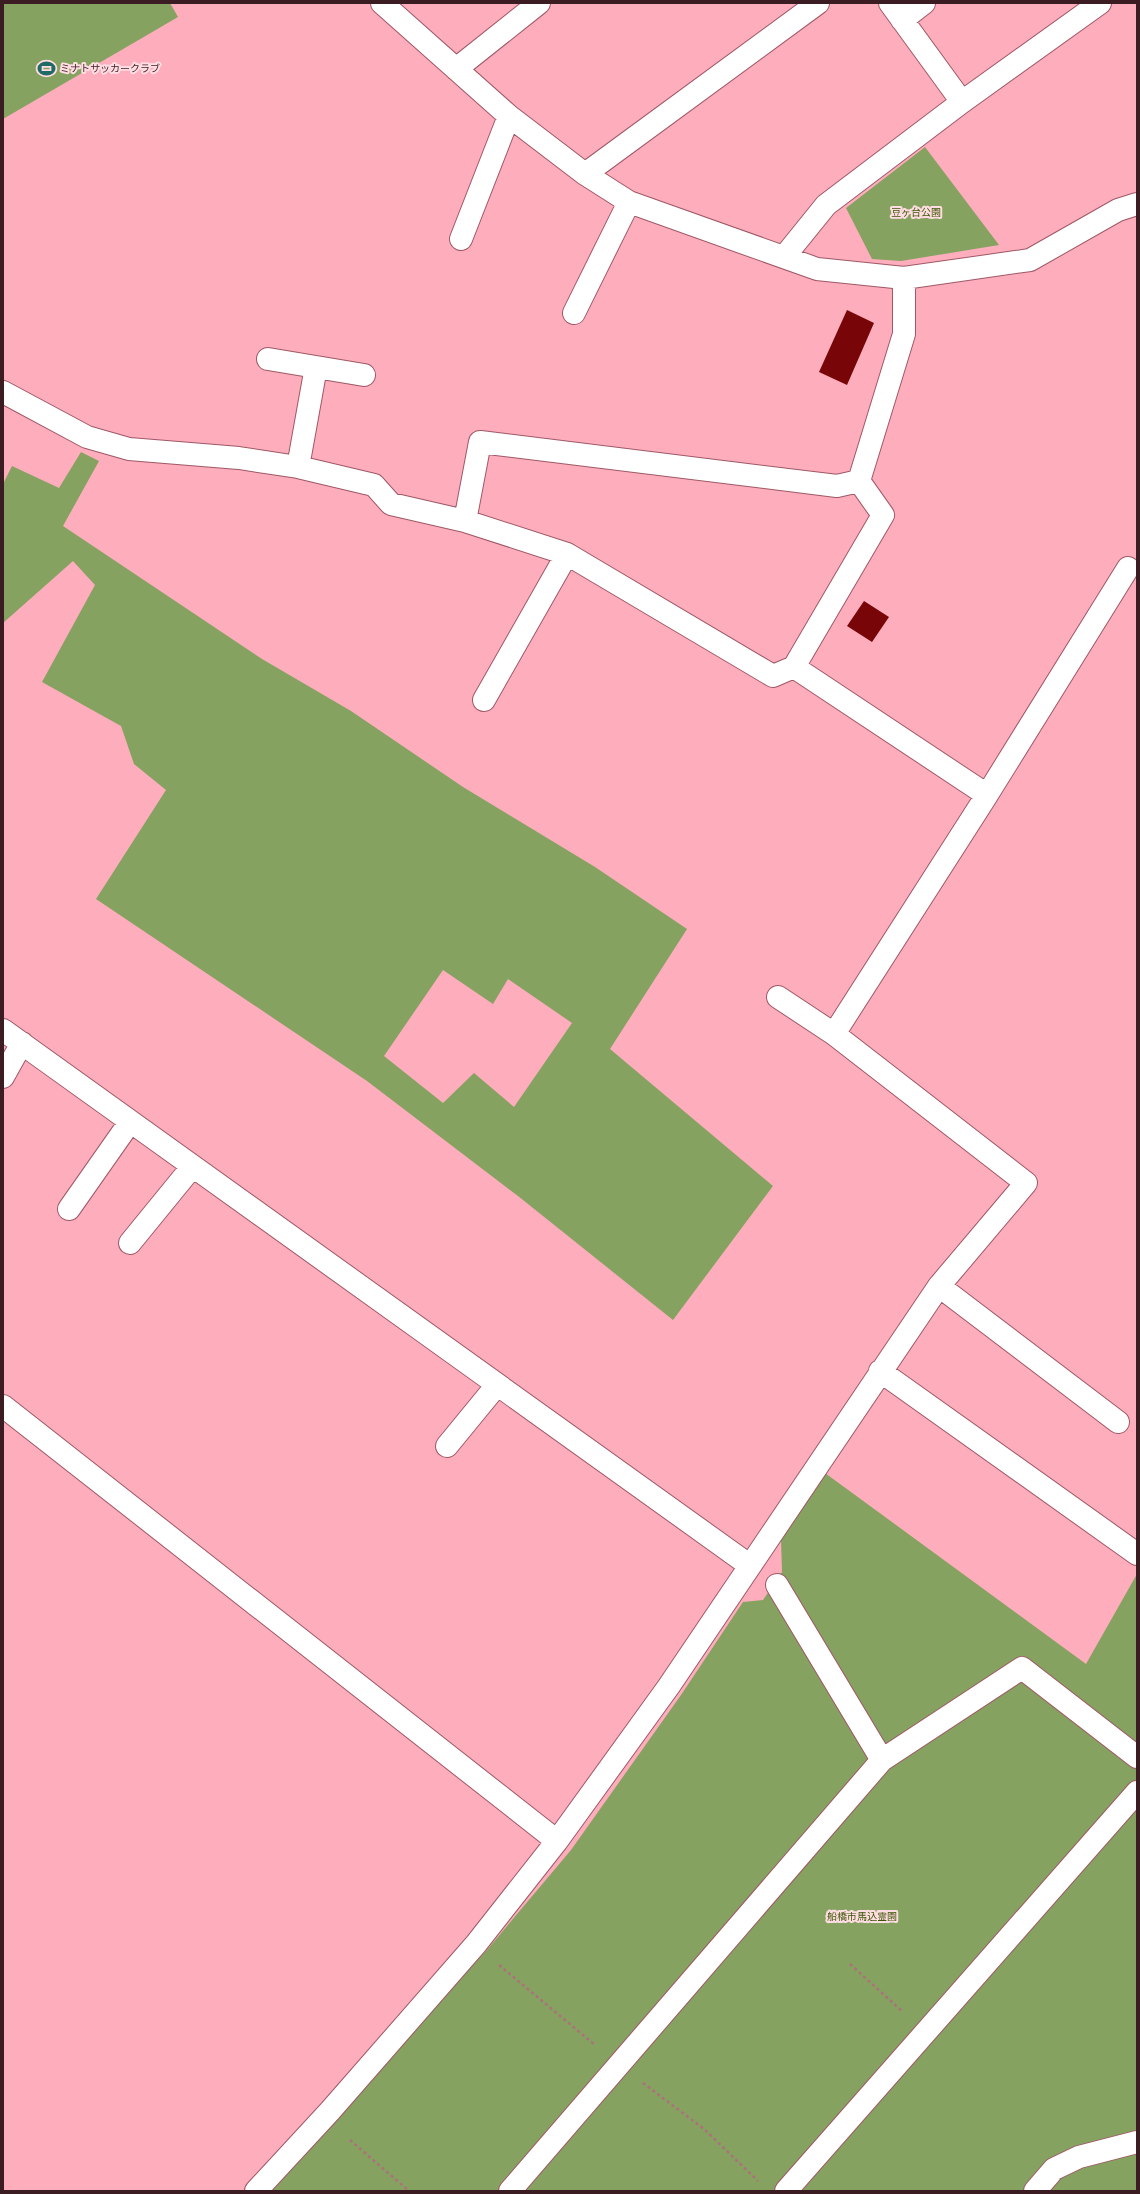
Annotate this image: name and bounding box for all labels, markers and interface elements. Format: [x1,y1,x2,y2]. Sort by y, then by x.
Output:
sports icon: ミナトサッカークラブ [37,58,57,78]
place label: ミナトサッカークラブ [60,62,160,75]
park label: 豆ヶ台公園 [891,206,941,219]
park label: 船橋市馬込霊園 [827,1910,897,1923]

